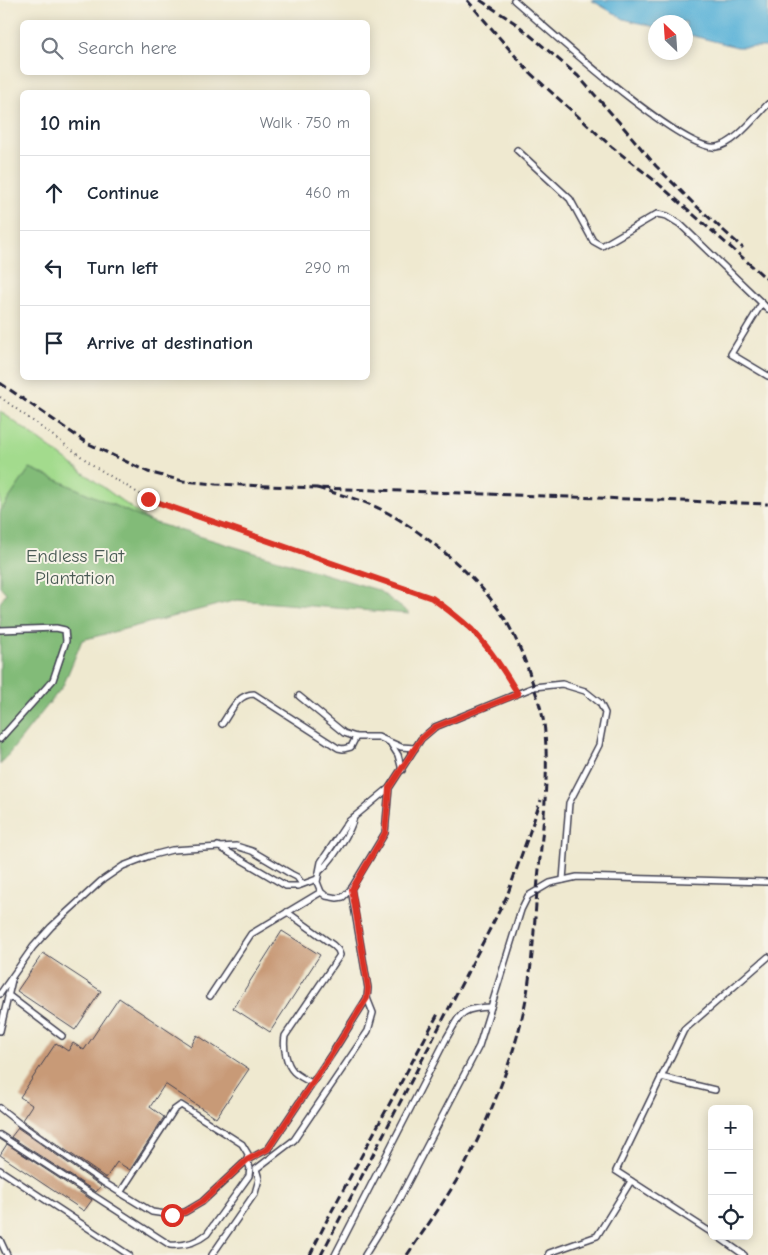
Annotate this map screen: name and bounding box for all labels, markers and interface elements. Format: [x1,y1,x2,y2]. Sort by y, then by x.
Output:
north arrow [648,15,693,60]
search box [20,20,370,75]
icon: search [38,34,66,62]
text: Search here [78,37,177,59]
text: 10 min [40,111,101,135]
text: Walk · 750 m [260,114,350,132]
icon: ahead [40,179,68,207]
text: Continue [87,182,159,204]
text: 460 m [305,184,350,202]
icon: left [40,254,68,282]
text: Turn left [87,257,158,279]
text: 290 m [305,259,350,277]
icon: arrive [40,329,68,357]
text: Arrive at destination [87,332,253,354]
route end [137,488,160,511]
park label: Endless Flat Plantation [26,545,125,589]
map controls [708,1105,753,1240]
button: + [708,1105,753,1150]
button: − [708,1150,753,1195]
button: locate [708,1195,753,1240]
route start [161,1204,184,1227]

